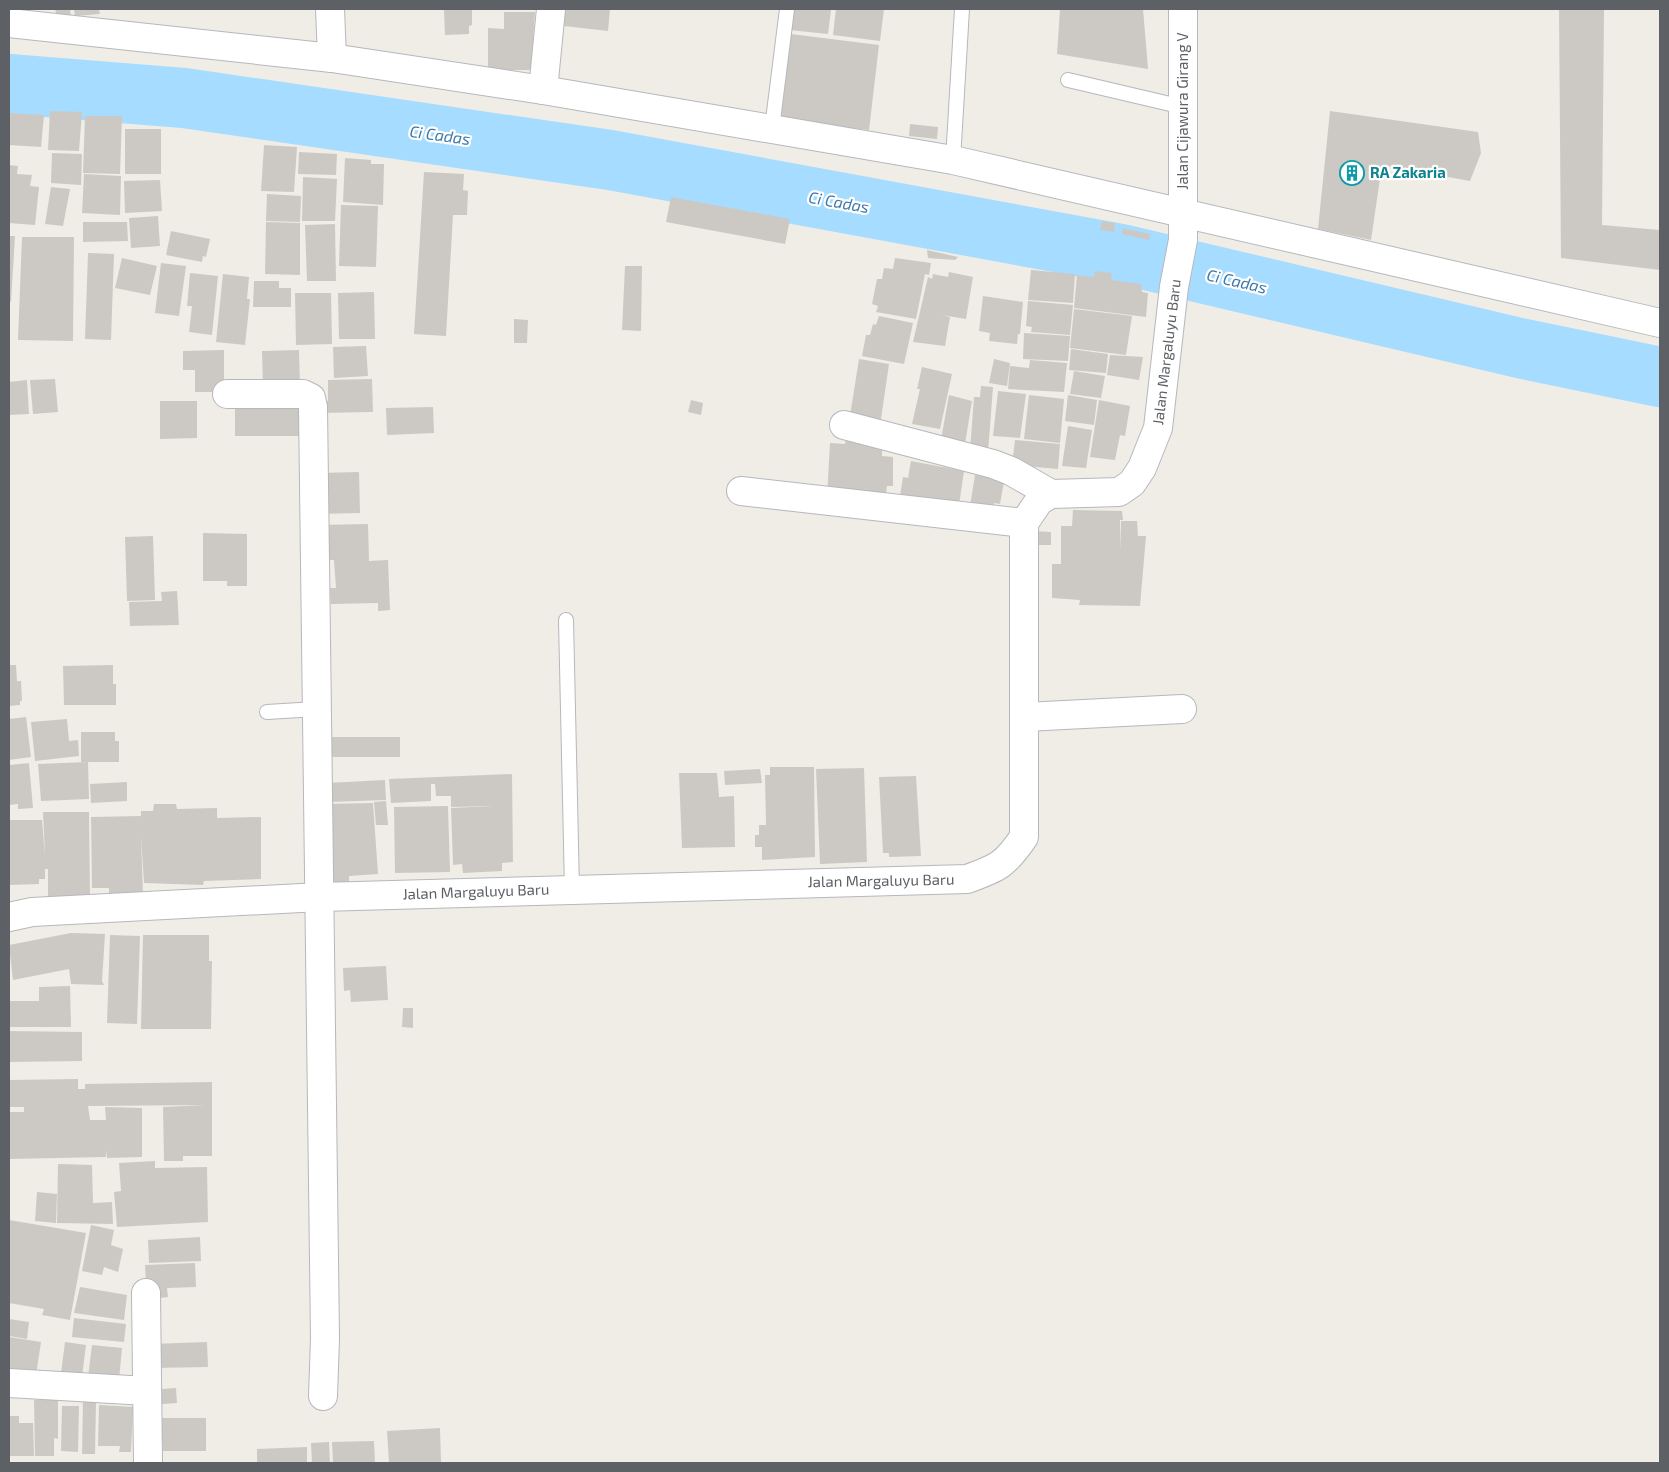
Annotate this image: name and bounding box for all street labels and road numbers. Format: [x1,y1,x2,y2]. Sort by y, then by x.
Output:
street label: Jalan Cijawura Girang V [1173,32,1192,190]
street label: Jalan Margaluyu Baru [1148,278,1184,426]
street label: Jalan Margaluyu Baru [807,870,955,890]
street label: Jalan Margaluyu Baru [402,879,550,903]

